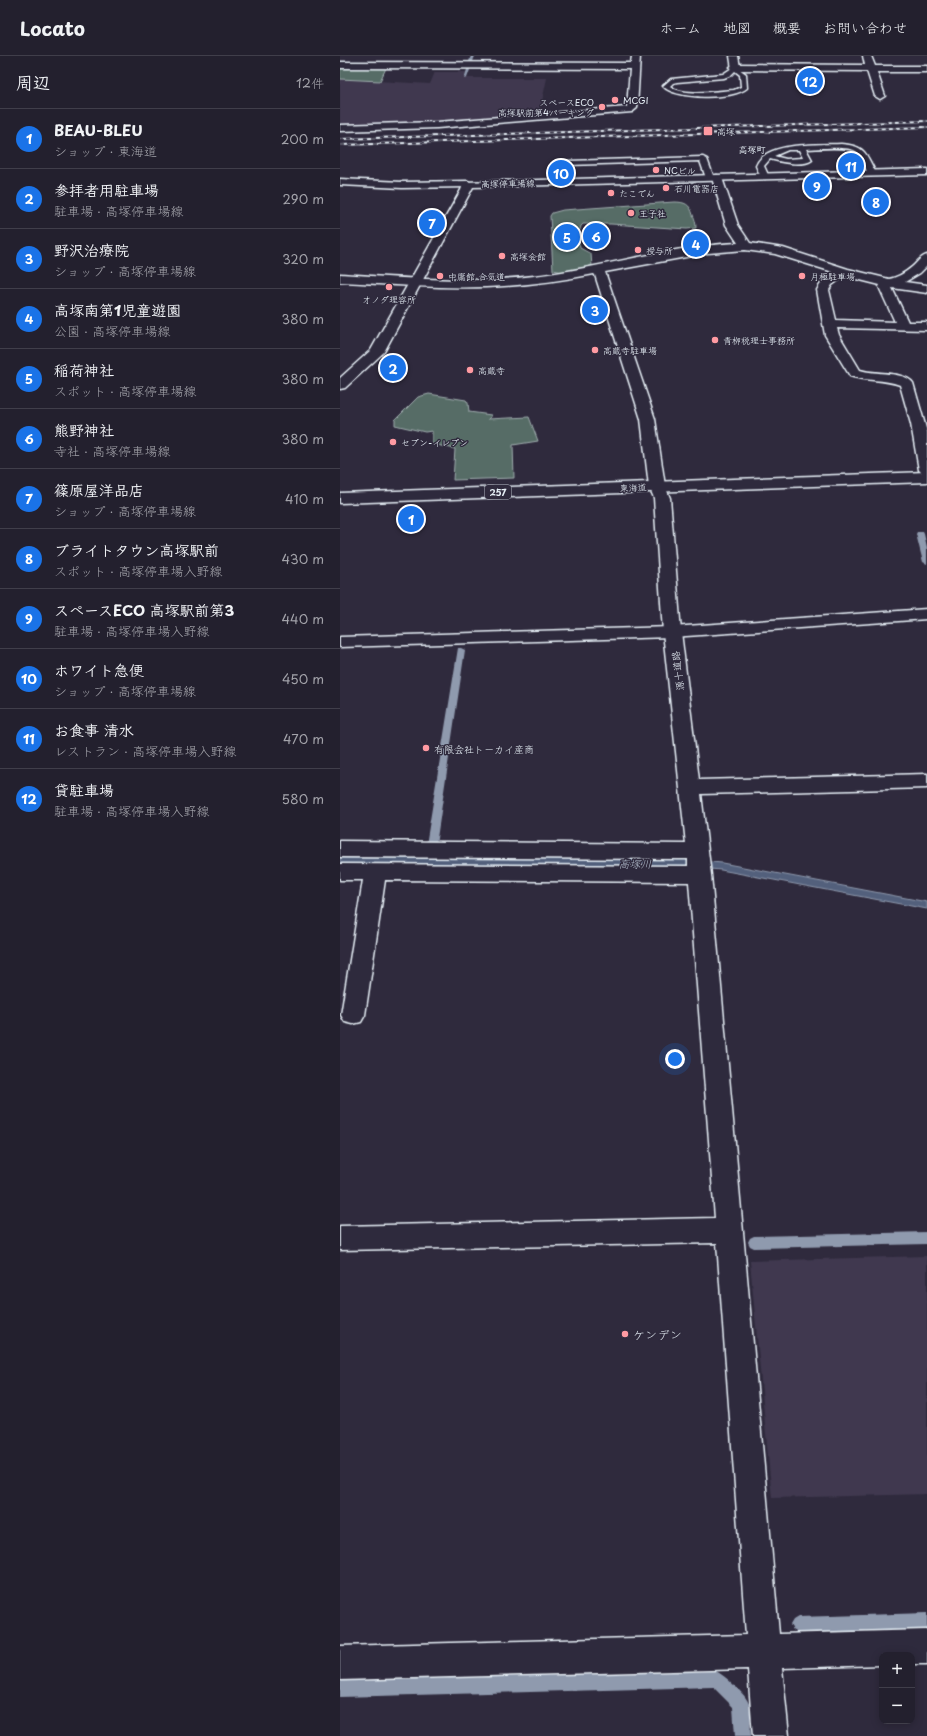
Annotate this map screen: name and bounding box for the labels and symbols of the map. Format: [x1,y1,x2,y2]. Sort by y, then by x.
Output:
pin: 12 [797,66,823,96]
place label: MCGI [623,93,648,107]
place label: スペースECO 高塚駅前第4パーキング [498,95,594,119]
marker: MCGI [610,95,620,105]
marker: スペースECO 高塚駅前第4パーキング [597,102,607,112]
place label: 高塚 [717,124,735,138]
marker: 高塚 [702,125,714,137]
district label: 高塚町 [738,142,766,156]
pin: 11 [838,151,864,181]
pin: 10 [548,158,574,188]
place label: NCビル [664,163,696,177]
marker: NCビル [651,165,661,175]
pin: 9 [804,171,830,201]
street label: 高塚停車場線 [481,176,535,190]
place label: 石川電器店 [674,181,719,195]
marker: 石川電器店 [661,183,671,193]
place label: たこでん [619,186,655,200]
pin: 8 [863,187,889,217]
marker: たこでん [606,188,616,198]
place label: 王子社 [639,206,666,220]
pin: 7 [419,208,445,238]
marker: 王子社 [626,208,636,218]
pin: 6 [583,221,609,251]
pin: 5 [554,222,580,252]
pin: 4 [683,229,709,259]
place label: 授与所 [646,243,673,257]
marker: 授与所 [633,245,643,255]
place label: 高塚会館 [510,249,546,263]
marker: 高塚会館 [497,251,507,261]
place label: 中庸館 合気道 [448,269,505,283]
place label: 月極駐車場 [810,269,855,283]
marker: 中庸館 合気道 [435,271,445,281]
marker: 月極駐車場 [797,271,807,281]
marker: オノダ理容所 [384,282,394,292]
place label: オノダ理容所 [362,292,416,306]
pin: 3 [582,295,608,325]
place label: 青栁税理士事務所 [723,333,795,347]
marker: 青栁税理士事務所 [710,335,720,345]
place label: 高蔵寺駐車場 [603,343,657,357]
marker: 高蔵寺駐車場 [590,345,600,355]
pin: 2 [380,353,406,383]
place label: 高蔵寺 [478,363,505,377]
marker: 高蔵寺 [465,365,475,375]
place label: セブン-イレブン [401,435,468,449]
marker: セブン-イレブン [388,437,398,447]
street label: 東海道 [619,480,647,494]
road number: 257 [485,485,511,499]
pin: 1 [398,504,424,534]
street label: 源十道路 [667,650,687,692]
place label: 有限会社トーカイ産商 [434,741,534,756]
marker: 有限会社トーカイ産商 [421,743,431,753]
water label: 高塚川 [619,855,652,872]
your location [665,1049,685,1069]
place label: ケンデン [633,1325,682,1343]
marker: ケンデン [620,1329,630,1339]

